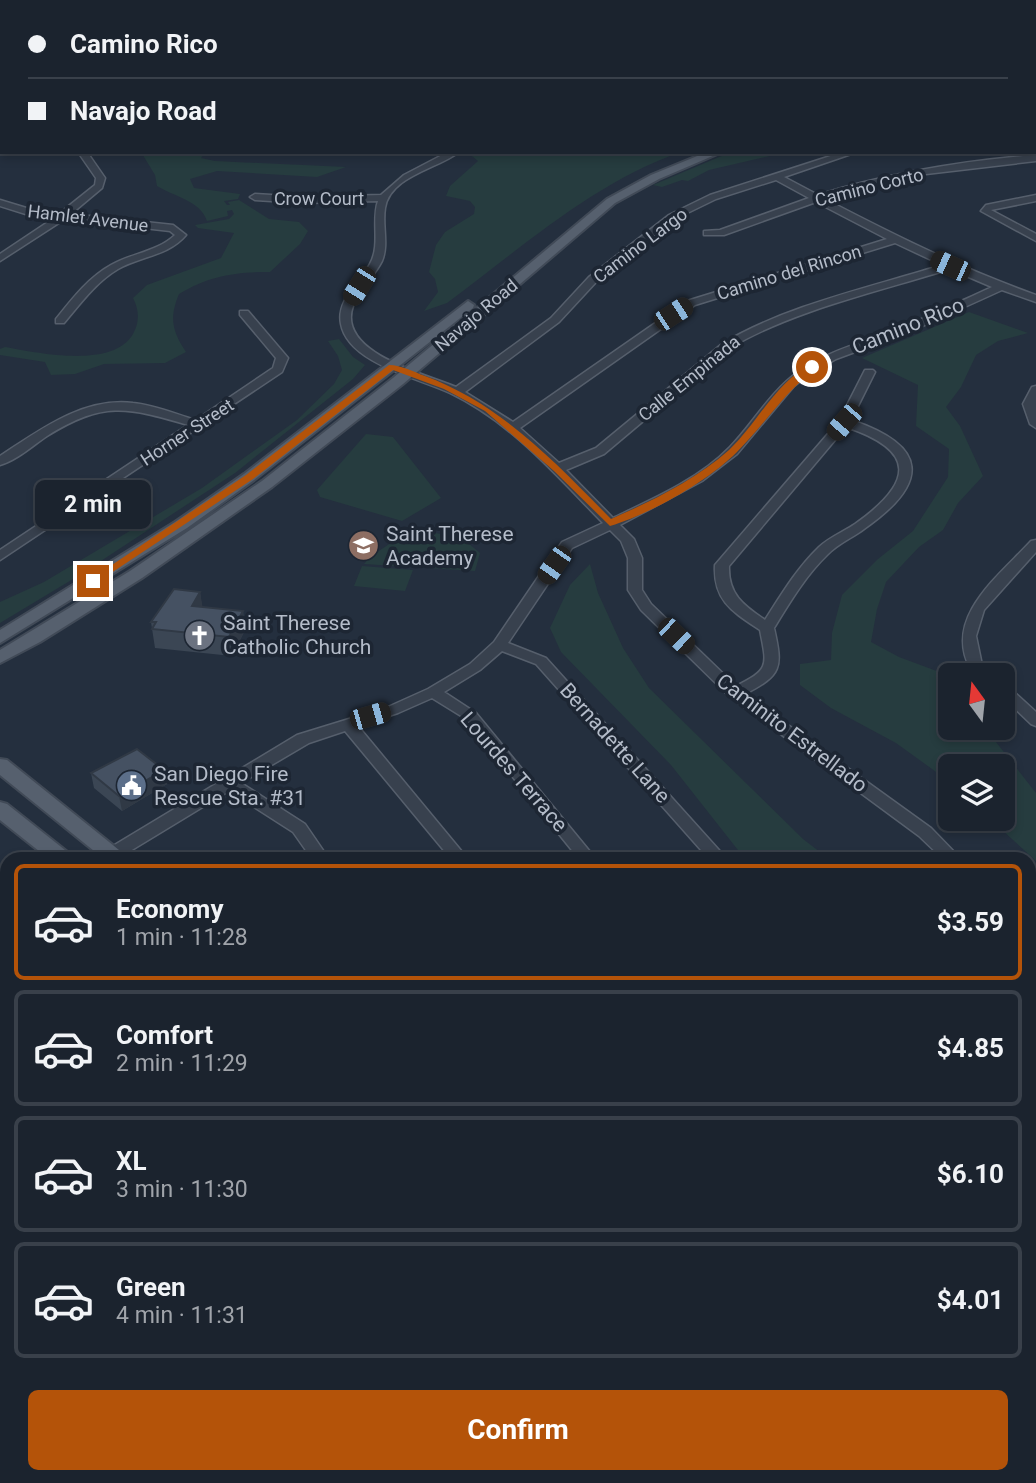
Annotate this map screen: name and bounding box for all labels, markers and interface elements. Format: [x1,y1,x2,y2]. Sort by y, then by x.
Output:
text: Camino Rico [70,29,218,59]
text: Navajo Road [70,96,217,126]
street label: Camino Corto [813,163,925,211]
street label: Crow Court [274,188,364,209]
street label: Hamlet Avenue [26,200,150,236]
street label: Camino Largo [589,203,691,287]
street label: Camino del Rincon [714,240,864,304]
car [927,248,974,284]
car [339,263,380,309]
street label: Navajo Road [430,274,522,356]
street label: Camino Rico [849,293,967,359]
car [650,294,697,334]
street label: Calle Empinada [634,331,744,425]
route start [796,351,828,383]
street label: Horner Street [137,394,238,470]
car [823,399,866,445]
callout: 2 min [35,480,151,528]
text: 2 min [64,491,122,518]
place label: Saint Therese Academy [386,522,514,570]
school or university icon: Saint Therese Academy [346,529,380,563]
car [534,542,575,588]
route end [77,565,109,597]
place label: Saint Therese Catholic Church [223,611,371,659]
car [654,614,699,658]
church icon: Saint Therese Catholic Church [183,618,217,652]
north arrow [938,663,1015,740]
map controls [938,663,1015,831]
street label: Caminito Estrellado [712,669,872,797]
street label: Bernadette Lane [555,678,675,808]
car [347,700,394,732]
street label: Lourdes Terrace [456,707,572,837]
button: layers [938,754,1015,831]
place label: San Diego Fire Rescue Sta. #31 [154,762,306,810]
public building icon: San Diego Fire Rescue Sta. #31 [114,769,148,803]
icon: car [32,891,95,954]
text: Economy [116,894,223,924]
text: $3.59 [937,907,1004,937]
text: 1 min · 11:28 [116,924,248,951]
icon: car [32,1017,95,1080]
text: Comfort [116,1020,213,1050]
text: $4.85 [937,1033,1004,1063]
text: 2 min · 11:29 [116,1050,248,1077]
icon: car [32,1143,95,1206]
text: XL [116,1146,147,1176]
text: $6.10 [937,1159,1004,1189]
text: 3 min · 11:30 [116,1176,248,1203]
icon: car [32,1269,95,1332]
text: Green [116,1272,186,1302]
text: $4.01 [937,1285,1004,1315]
text: 4 min · 11:31 [116,1302,248,1329]
button: Confirm [28,1390,1008,1470]

